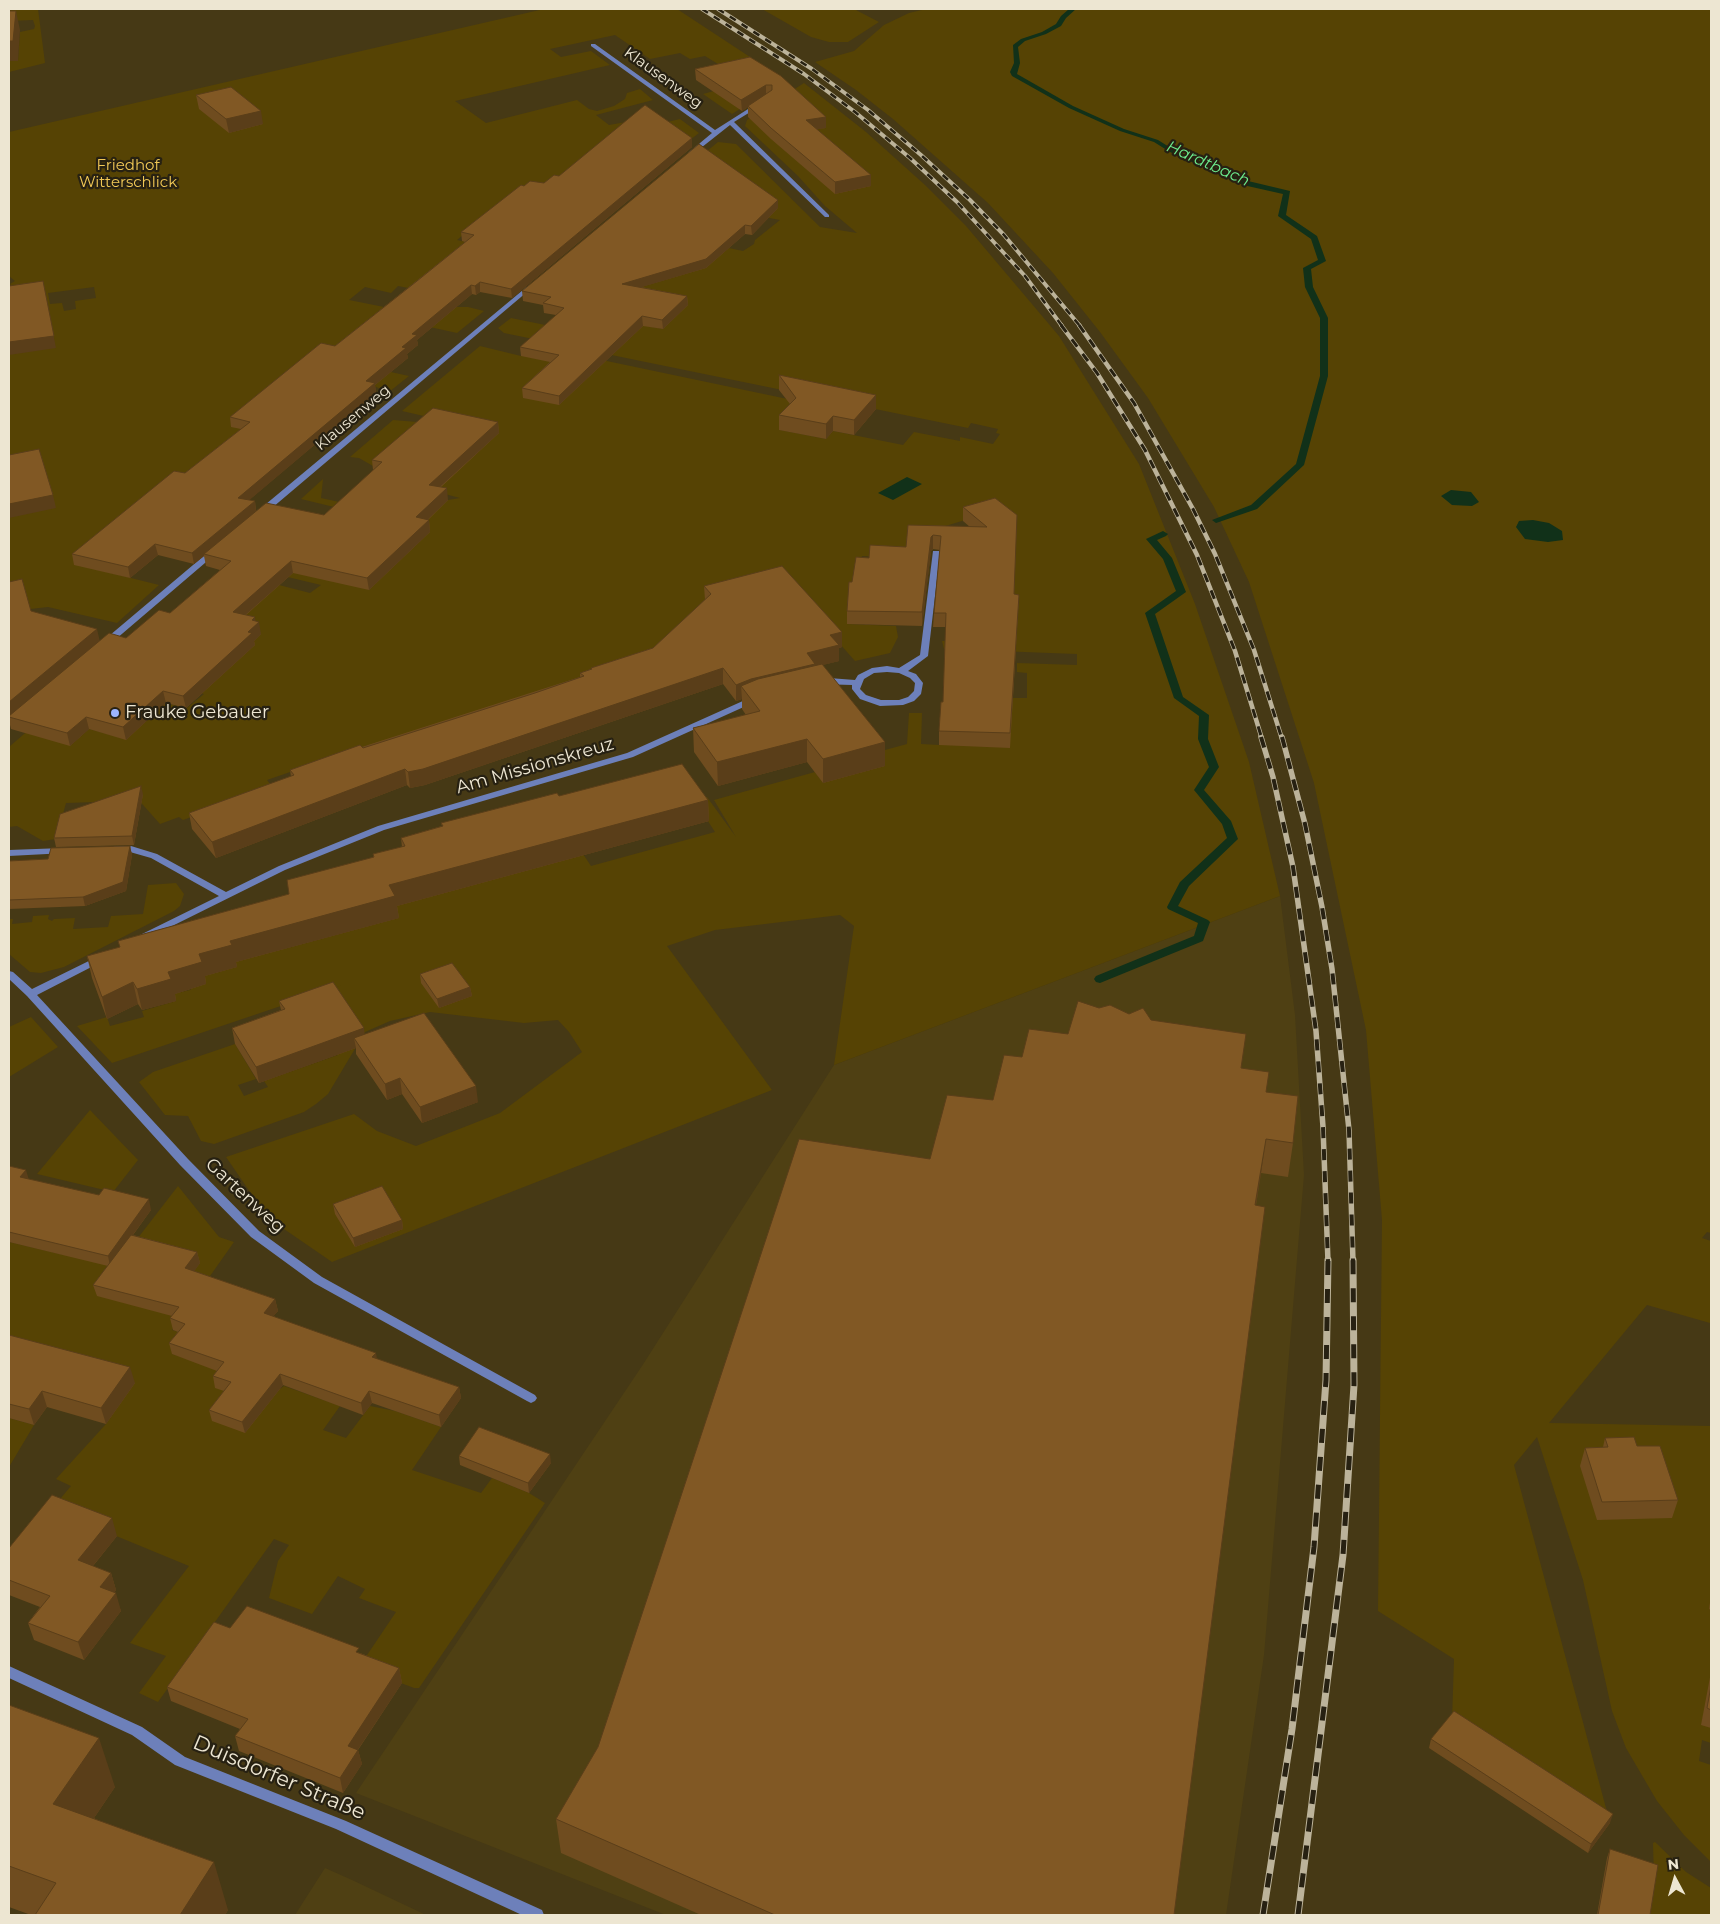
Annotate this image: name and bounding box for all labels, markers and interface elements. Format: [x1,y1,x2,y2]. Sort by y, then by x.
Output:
street label: Klausenweg [620,44,706,112]
water label: Hardtbach [1164,137,1252,191]
park label: Friedhof Witterschlick [79,157,177,192]
street label: Klausenweg [312,381,394,455]
place label: Frauke Gebauer [125,702,269,724]
marker: Frauke Gebauer [109,707,121,719]
street label: Am Missionskreuz [454,733,616,799]
street label: Gartenweg [201,1154,289,1238]
street label: Duisdorfer Straße [189,1730,369,1826]
north arrow [1650,1854,1700,1904]
text: N [1667,1855,1680,1874]

